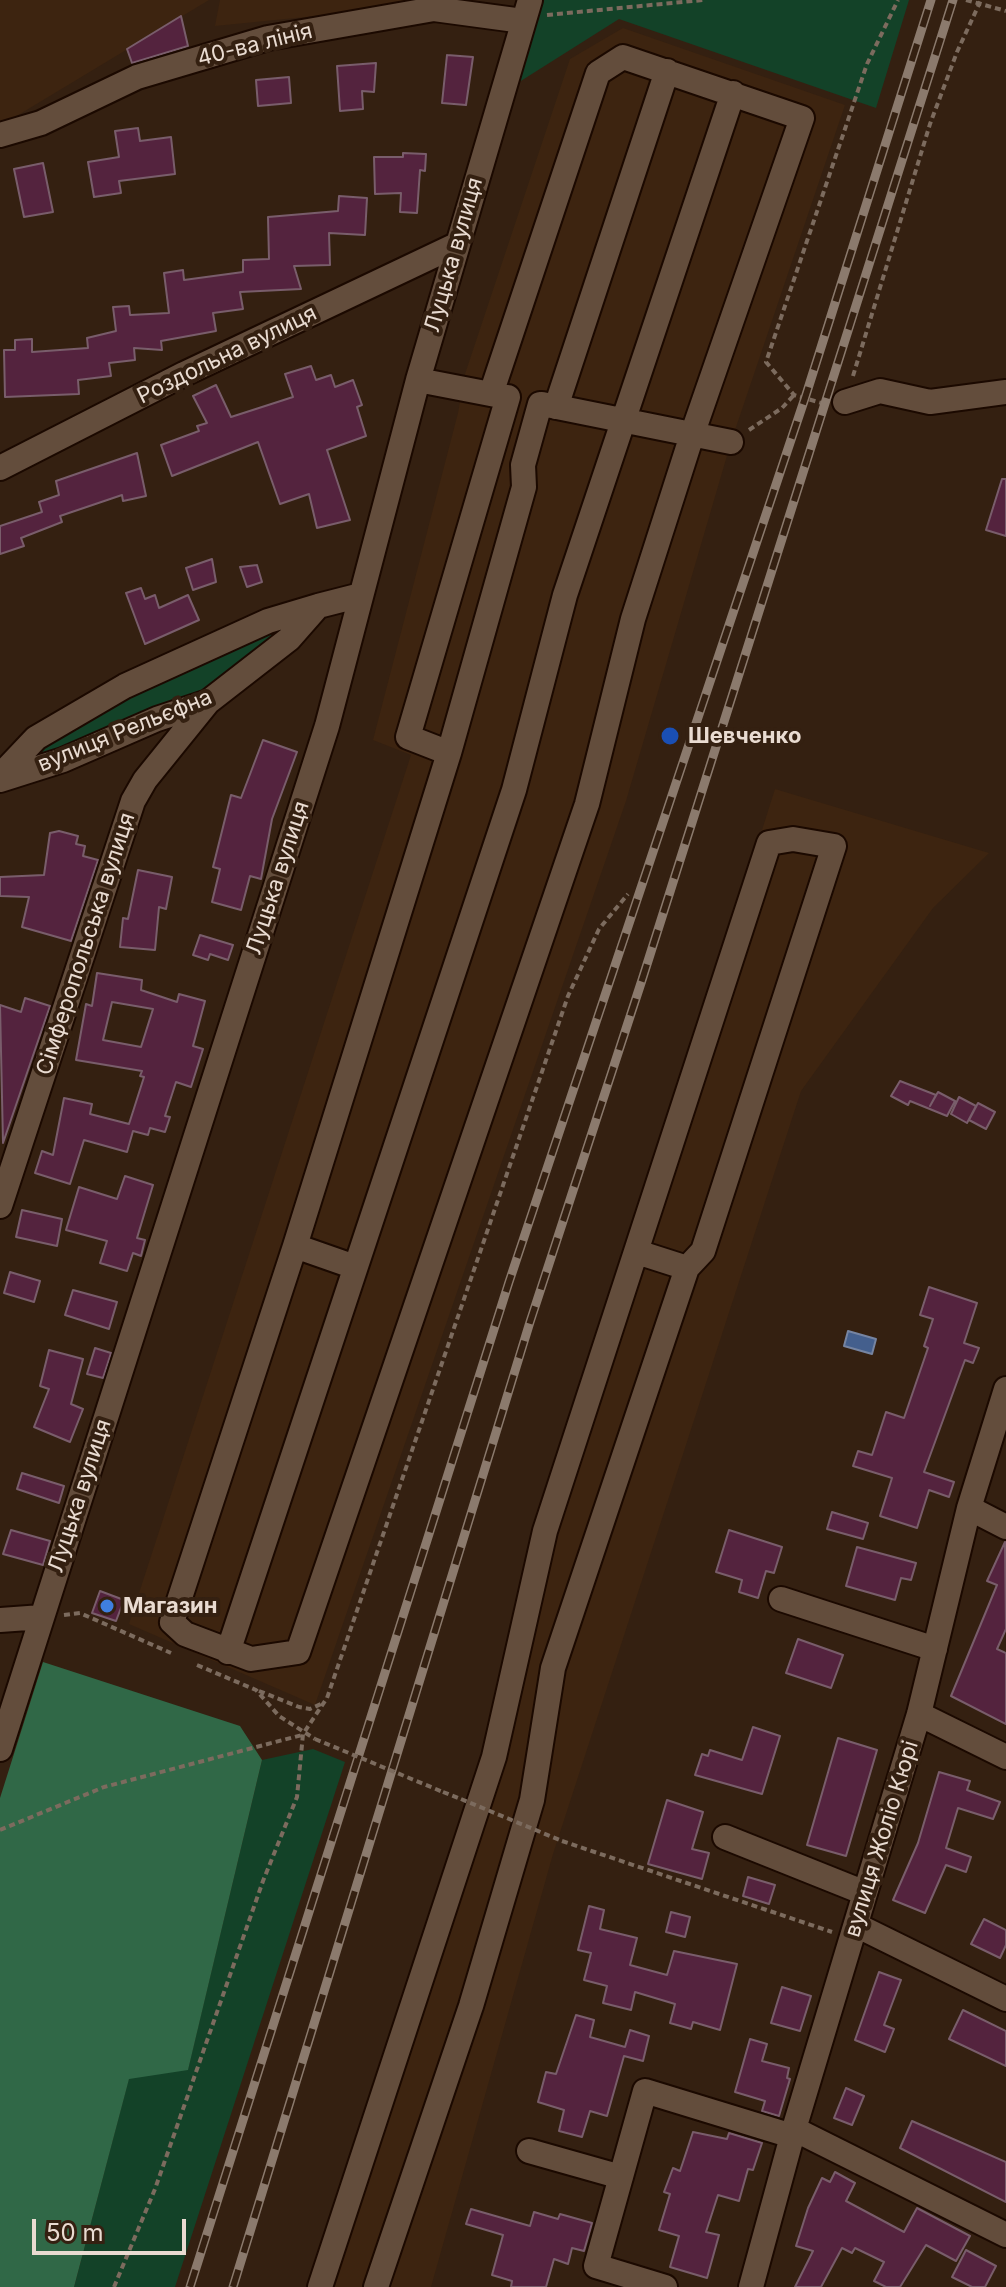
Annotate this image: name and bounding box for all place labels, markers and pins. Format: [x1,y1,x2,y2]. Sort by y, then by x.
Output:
place label: Шевченко [688,723,801,749]
marker: Шевченко [659,725,681,747]
place label: Магазин [123,1593,218,1619]
marker: Магазин [98,1597,116,1615]

